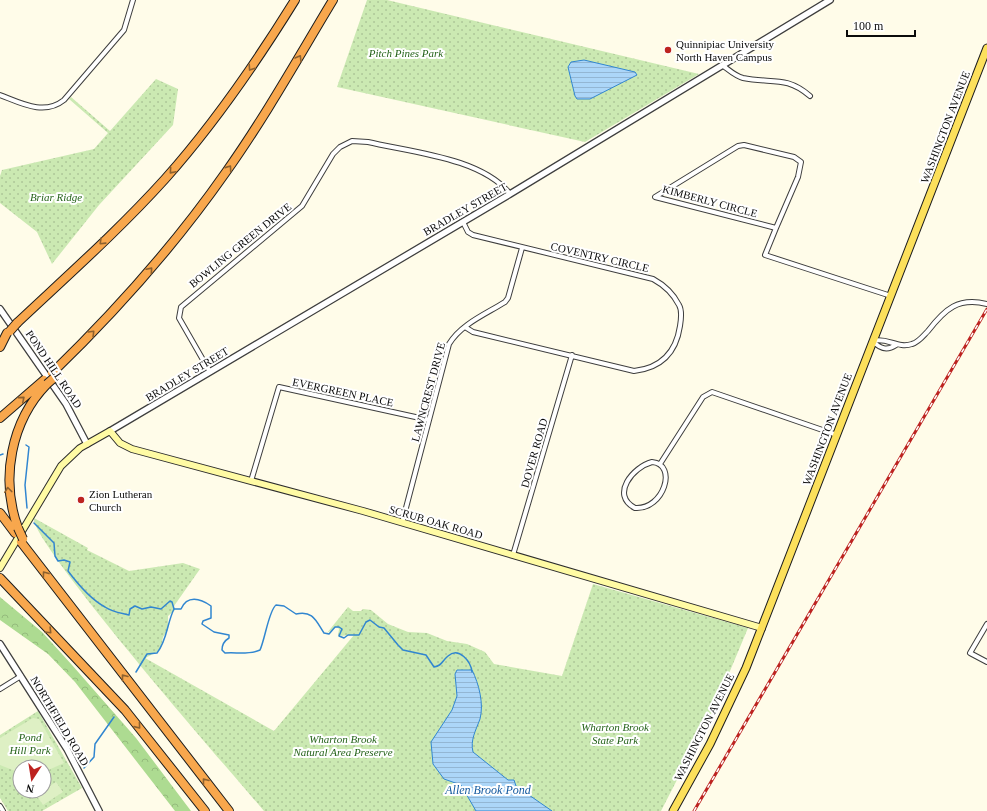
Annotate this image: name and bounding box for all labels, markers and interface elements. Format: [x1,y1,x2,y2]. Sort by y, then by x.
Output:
scale bar [847,12,915,38]
text: 100 m [853,19,884,33]
place label: Quinnipiac University North Haven Campus [676,38,775,63]
marker: Quinnipiac University North Haven Campus [663,45,673,55]
park label: Pitch Pines Park [368,47,444,59]
one-way arrow [294,55,301,62]
one-way arrow [249,64,256,71]
street label: WASHINGTON AVENUE [918,69,972,185]
one-way arrow [224,165,231,172]
one-way arrow [169,166,176,174]
street label: BRADLEY STREET [421,180,509,238]
street label: KIMBERLY CIRCLE [661,183,759,220]
park label: Briar Ridge [30,191,82,203]
street label: BOWLING GREEN DRIVE [187,200,294,290]
one-way arrow [99,238,107,245]
street label: COVENTRY CIRCLE [550,240,651,274]
one-way arrow [145,268,152,275]
street label: POND HILL ROAD [24,328,85,410]
one-way arrow [87,330,95,338]
street label: LAWNCREST DRIVE [409,341,447,443]
street label: BRADLEY STREET [143,344,231,404]
street label: WASHINGTON AVENUE [800,371,854,487]
street label: EVERGREEN PLACE [291,375,395,409]
one-way arrow [18,396,25,403]
street label: DOVER ROAD [518,417,550,489]
one-way arrow [4,487,13,493]
place label: Zion Lutheran Church [89,488,153,513]
marker: Zion Lutheran Church [76,495,86,505]
street label: SCRUB OAK ROAD [388,503,484,541]
one-way arrow [43,571,50,578]
one-way arrow [45,626,52,634]
street label: WASHINGTON AVENUE [672,671,736,783]
street label: NORTHFIELD ROAD [29,674,92,768]
one-way arrow [122,674,129,681]
one-way arrow [134,721,141,729]
park label: Wharton Brook State Park [581,721,650,746]
park label: Pond Hill Park [8,731,52,756]
park label: Wharton Brook Natural Area Preserve [292,733,393,758]
north arrow [12,759,52,799]
one-way arrow [203,778,210,785]
text: N [25,782,35,795]
water label: Allen Brook Pond [444,783,532,797]

